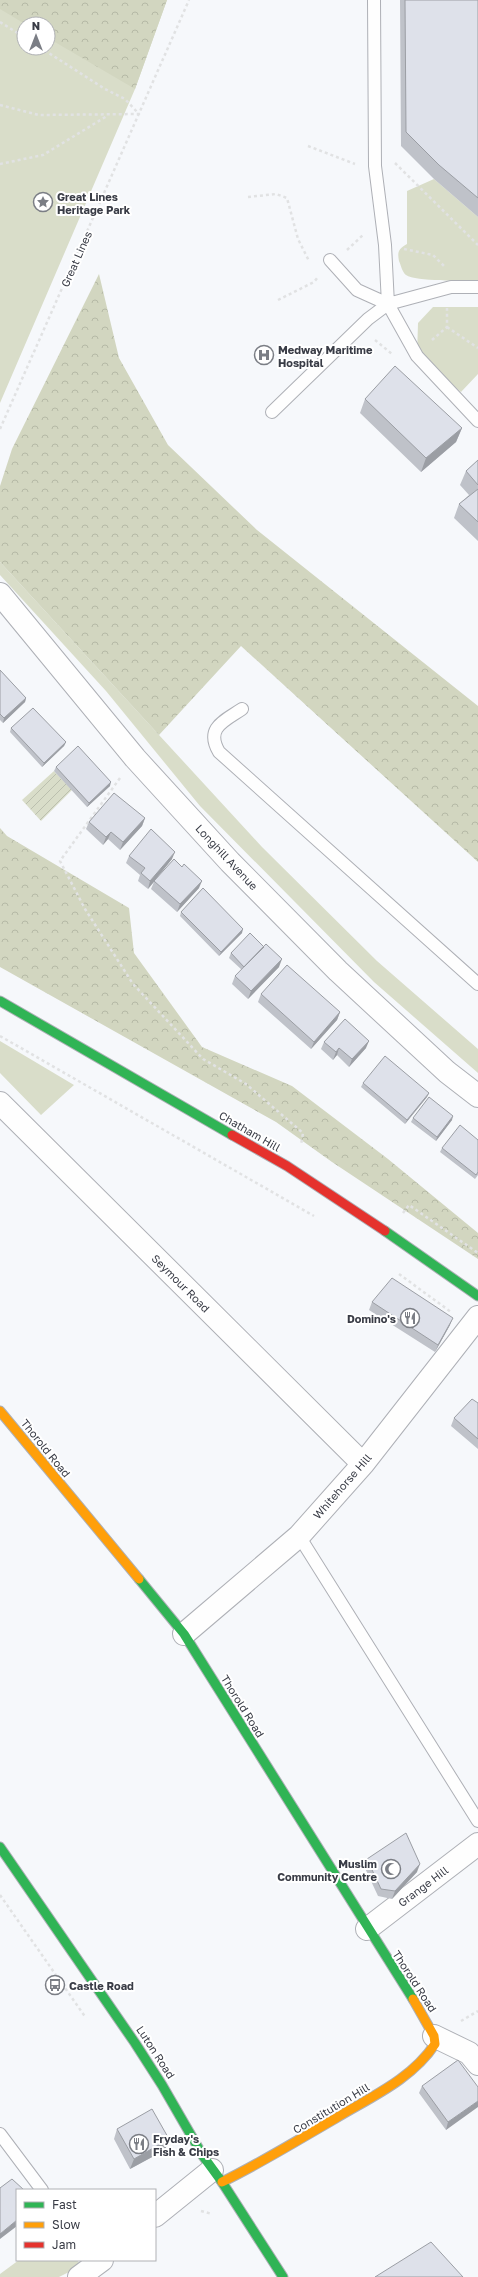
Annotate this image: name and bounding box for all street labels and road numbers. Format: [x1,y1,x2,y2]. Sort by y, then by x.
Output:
street label: Great Lines [58,229,94,289]
street label: Longhill Avenue [193,822,261,892]
street label: Chatham Hill [217,1108,283,1154]
street label: Seymour Road [149,1251,213,1315]
street label: Thorold Road [19,1416,73,1480]
street label: Whitehorse Hill [310,1450,374,1521]
street label: Thorold Road [219,1673,267,1739]
street label: Grange Hill [395,1863,451,1909]
street label: Thorold Road [390,1948,440,2014]
street label: Luton Road [134,2023,178,2081]
street label: Constitution Hill [290,2080,372,2136]

